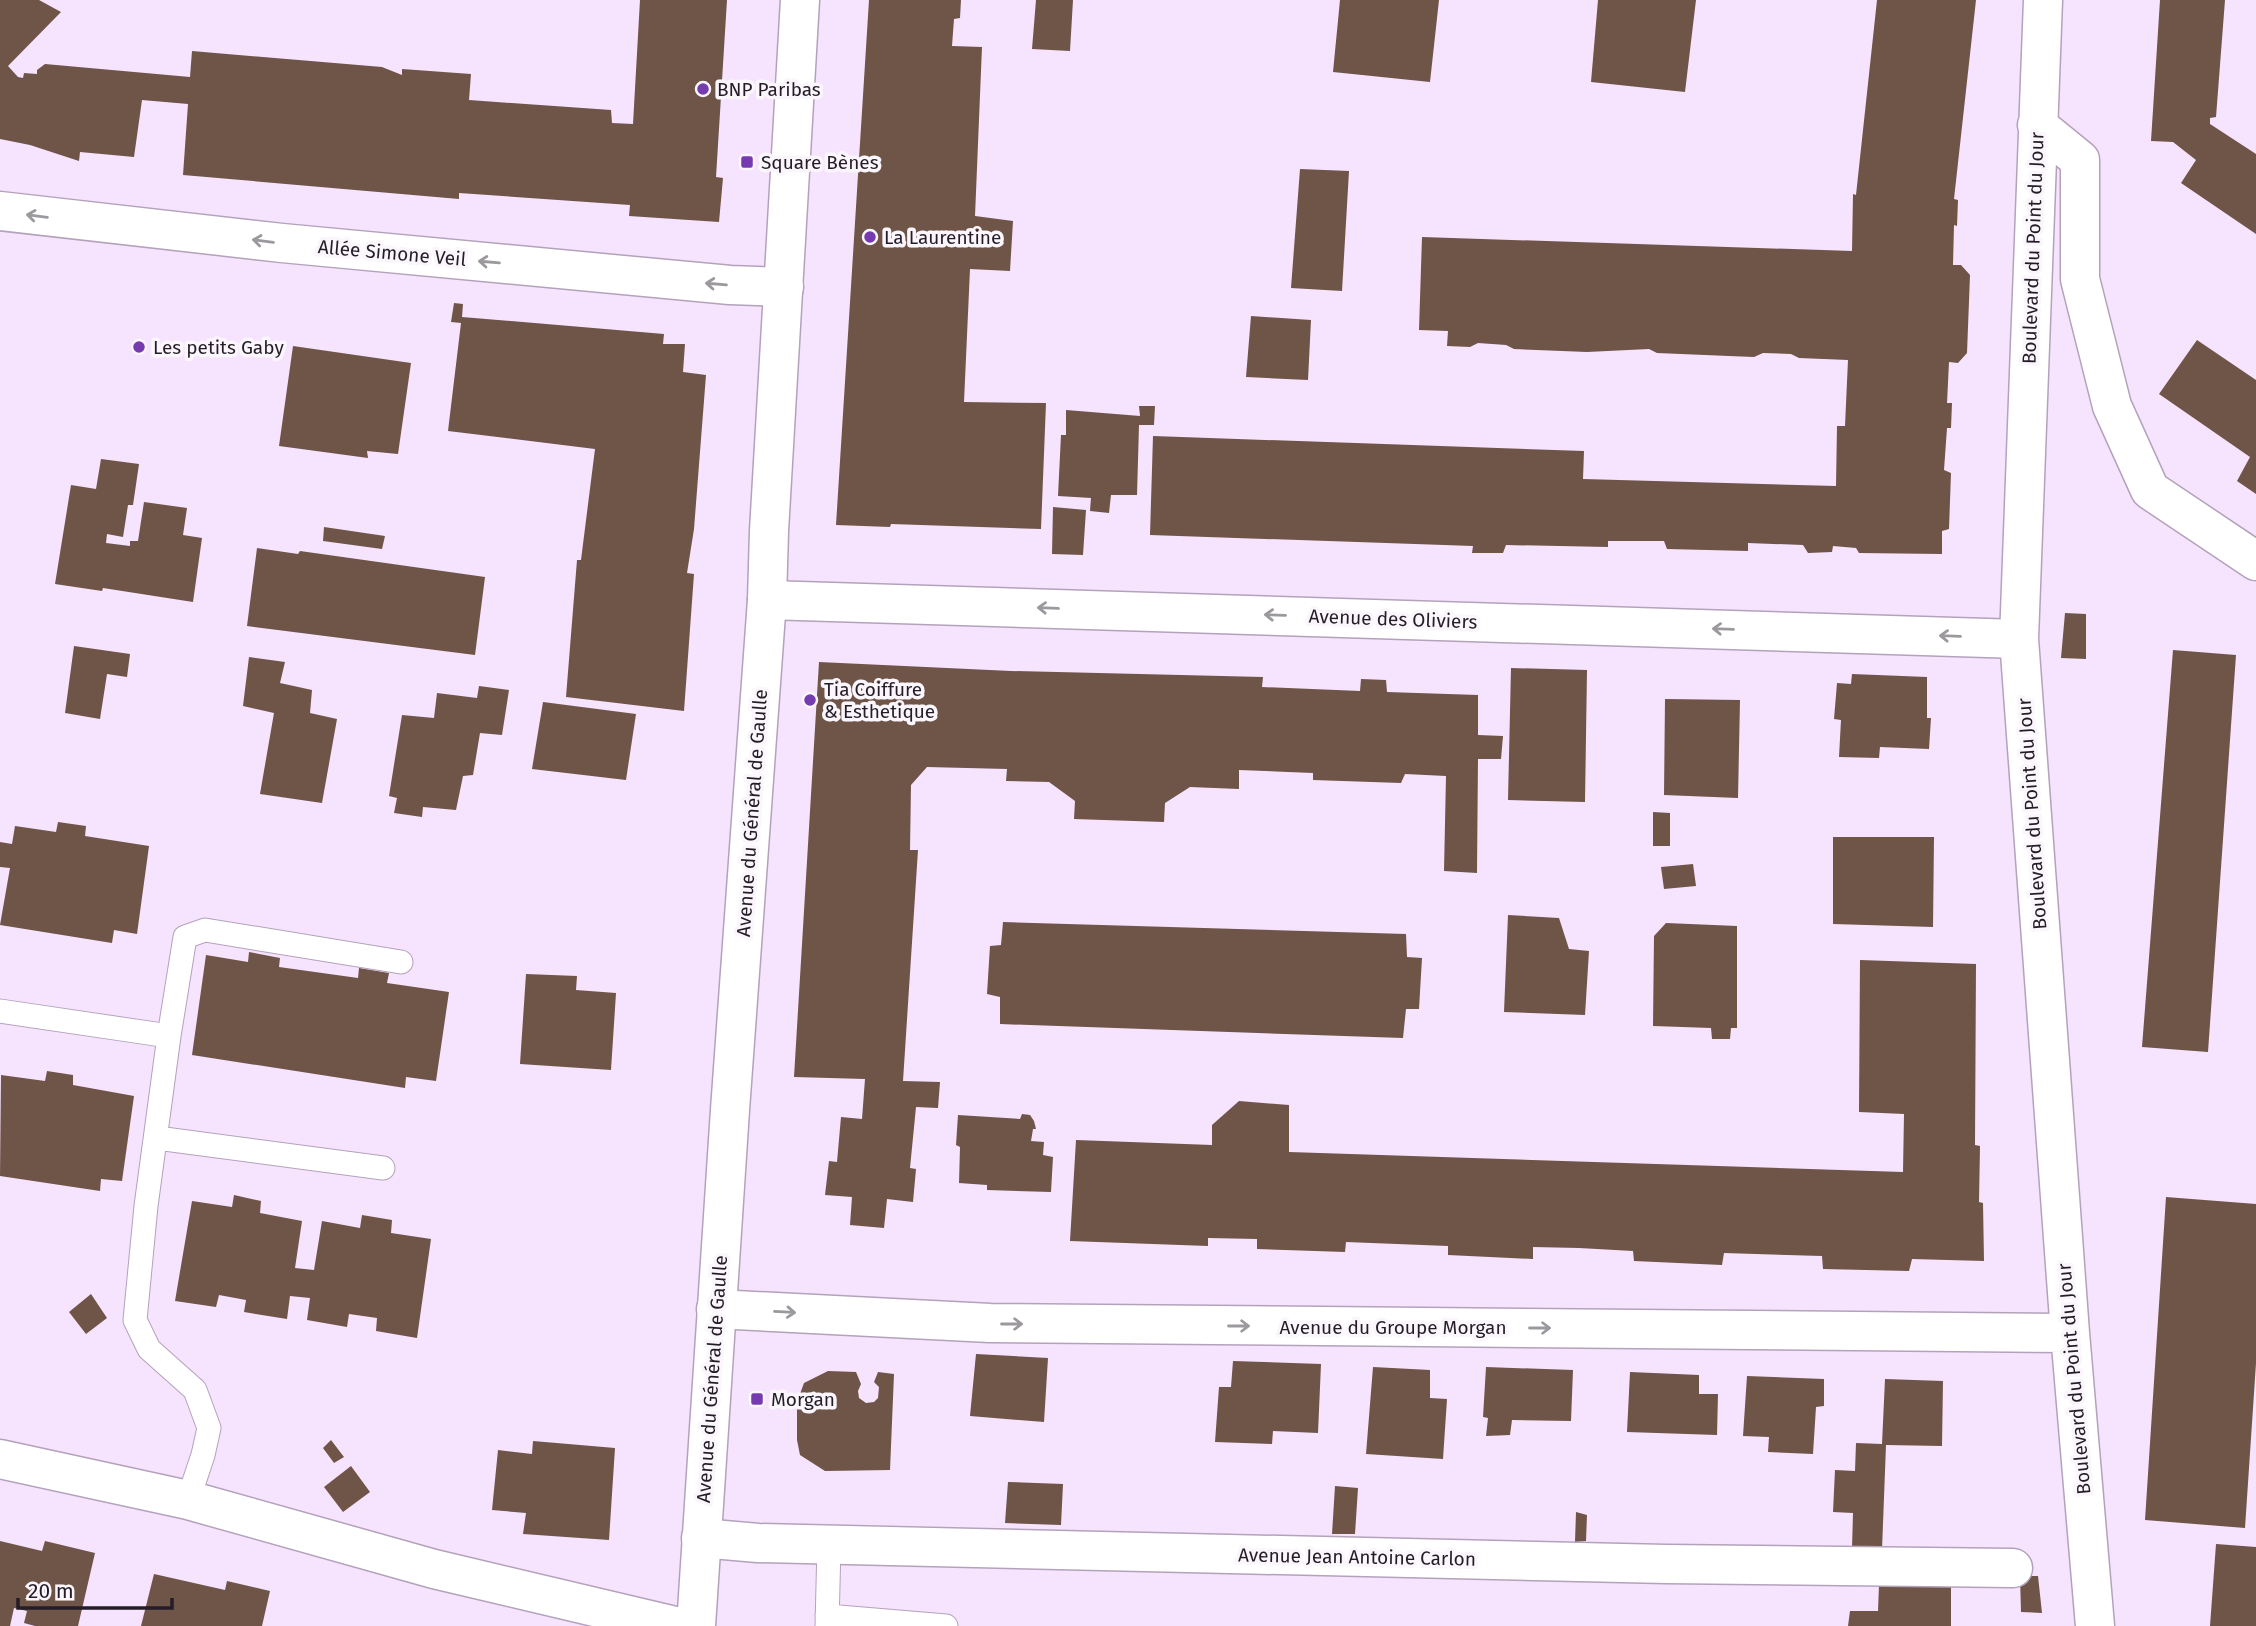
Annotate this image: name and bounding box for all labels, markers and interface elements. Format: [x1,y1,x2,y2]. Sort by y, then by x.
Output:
place label: BNP Paribas [717,78,821,101]
marker: BNP Paribas [695,81,711,97]
street label: Boulevard du Point du Jour [2017,131,2049,364]
place label: Square Bènes [761,151,879,174]
marker: Square Bènes [739,154,755,170]
one-way arrow [26,209,48,222]
place label: La Laurentine [884,226,1001,249]
marker: La Laurentine [862,229,878,245]
one-way arrow [252,234,275,247]
street label: Allée Simone Veil [317,235,467,271]
one-way arrow [478,256,501,269]
one-way arrow [705,277,728,290]
place label: Les petits Gaby [153,336,284,359]
marker: Les petits Gaby [131,339,147,355]
one-way arrow [1037,602,1060,615]
street label: Avenue des Oliviers [1308,605,1478,633]
one-way arrow [1264,609,1287,622]
one-way arrow [1712,622,1735,636]
one-way arrow [1939,629,1962,643]
place label: Tia Coiffure & Esthetique [824,678,935,723]
street label: Avenue du Général de Gaulle [732,688,772,938]
marker: Tia Coiffure & Esthetique [802,692,818,708]
street label: Boulevard du Point du Jour [2012,697,2052,931]
street label: Avenue du Général de Gaulle [692,1254,732,1504]
street label: Boulevard du Point du Jour [2052,1262,2096,1496]
one-way arrow [773,1306,796,1319]
street label: Avenue du Groupe Morgan [1279,1316,1507,1339]
one-way arrow [1000,1317,1023,1330]
one-way arrow [1228,1319,1251,1332]
one-way arrow [1529,1321,1552,1335]
place label: Morgan [771,1388,835,1411]
marker: Morgan [749,1391,765,1407]
street label: Avenue Jean Antoine Carlon [1238,1543,1476,1571]
scale bar [18,1566,172,1610]
text: 20 m [28,1578,74,1604]

